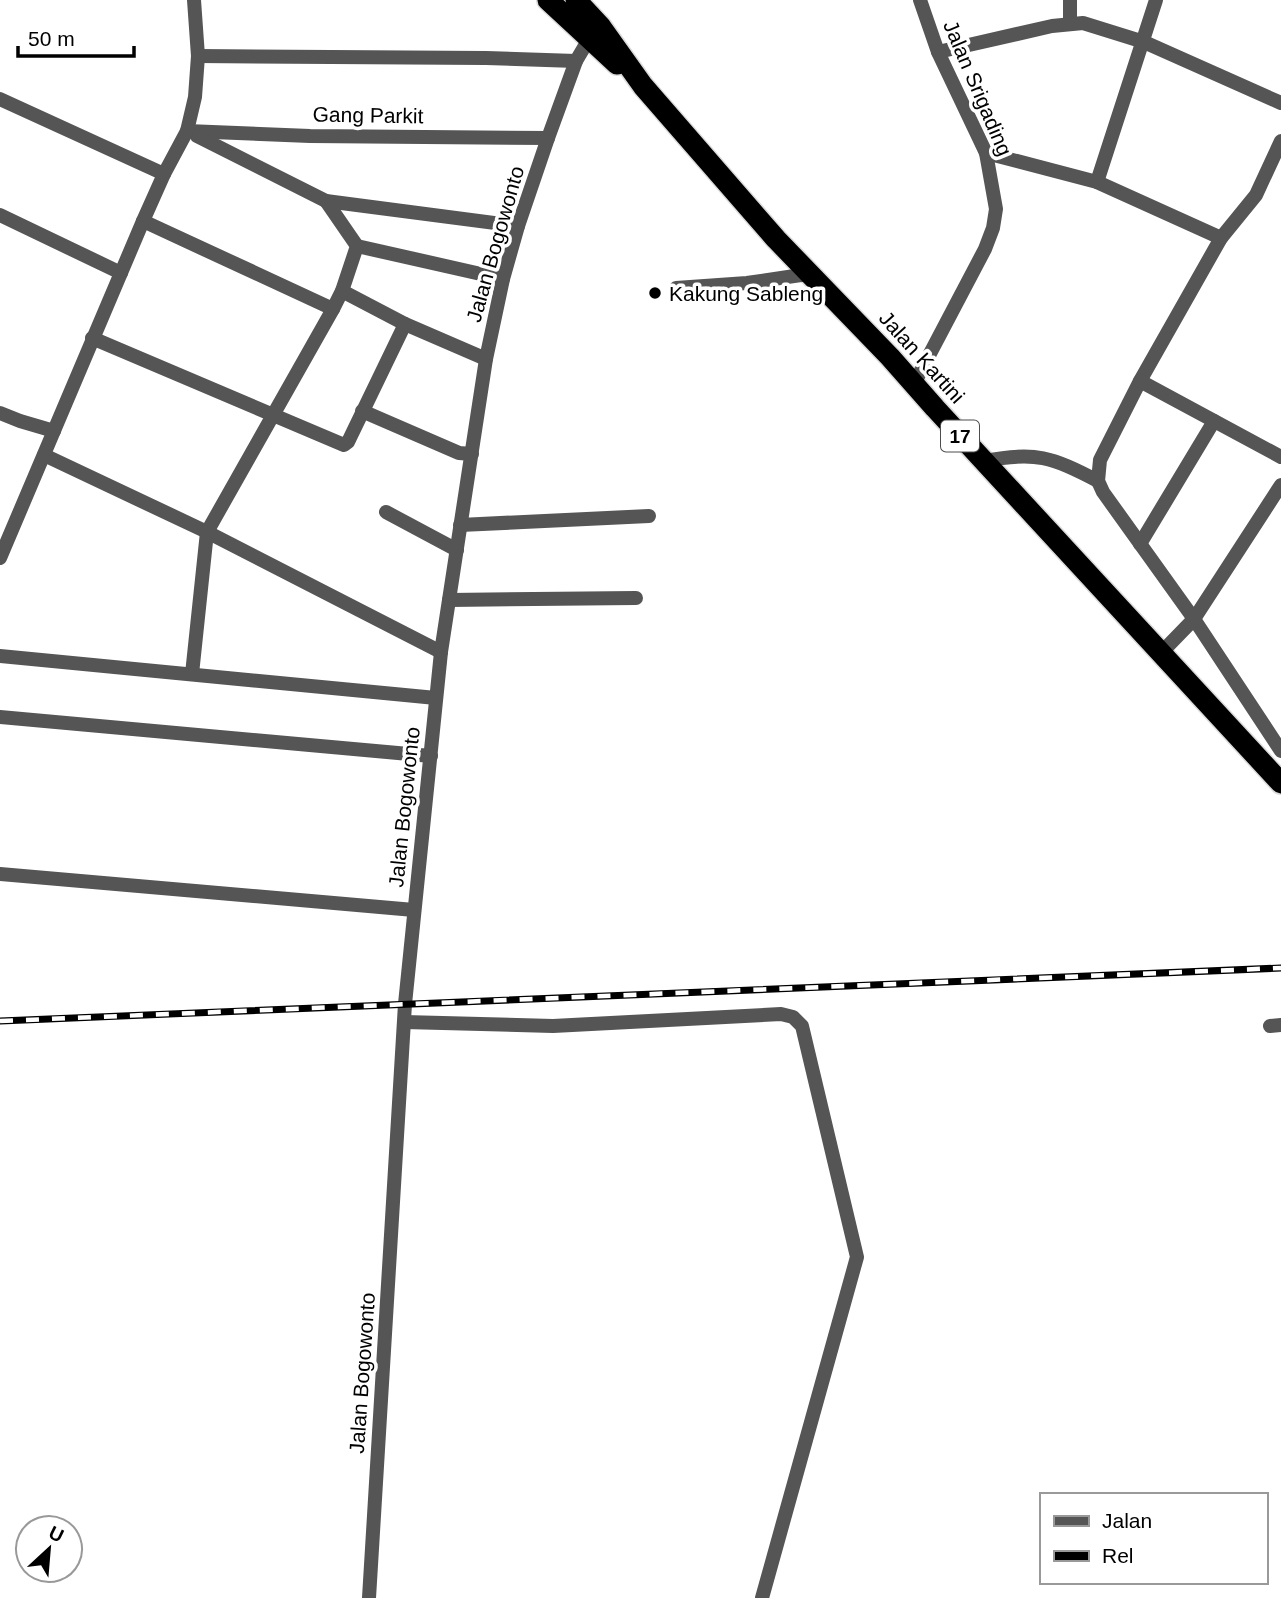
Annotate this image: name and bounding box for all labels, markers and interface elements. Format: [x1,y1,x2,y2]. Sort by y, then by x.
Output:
scale bar [18,14,133,58]
street label: Jalan Srigading [939,17,1017,159]
text: 50 m [28,27,75,50]
street label: Gang Parkit [312,103,424,127]
street label: Jalan Bogowonto [462,163,528,325]
place label: Kakung Sableng [669,282,823,305]
marker: Kakung Sableng [647,285,663,301]
street label: Jalan Kartini [875,306,969,408]
road number: 17 [941,420,979,452]
street label: Jalan Bogowonto [384,726,424,888]
street label: Jalan Bogowonto [345,1292,379,1454]
legend [1040,1493,1267,1584]
text: Jalan [1102,1509,1152,1532]
north arrow [14,1514,84,1584]
text: U [45,1522,67,1547]
text: Rel [1102,1544,1134,1567]

